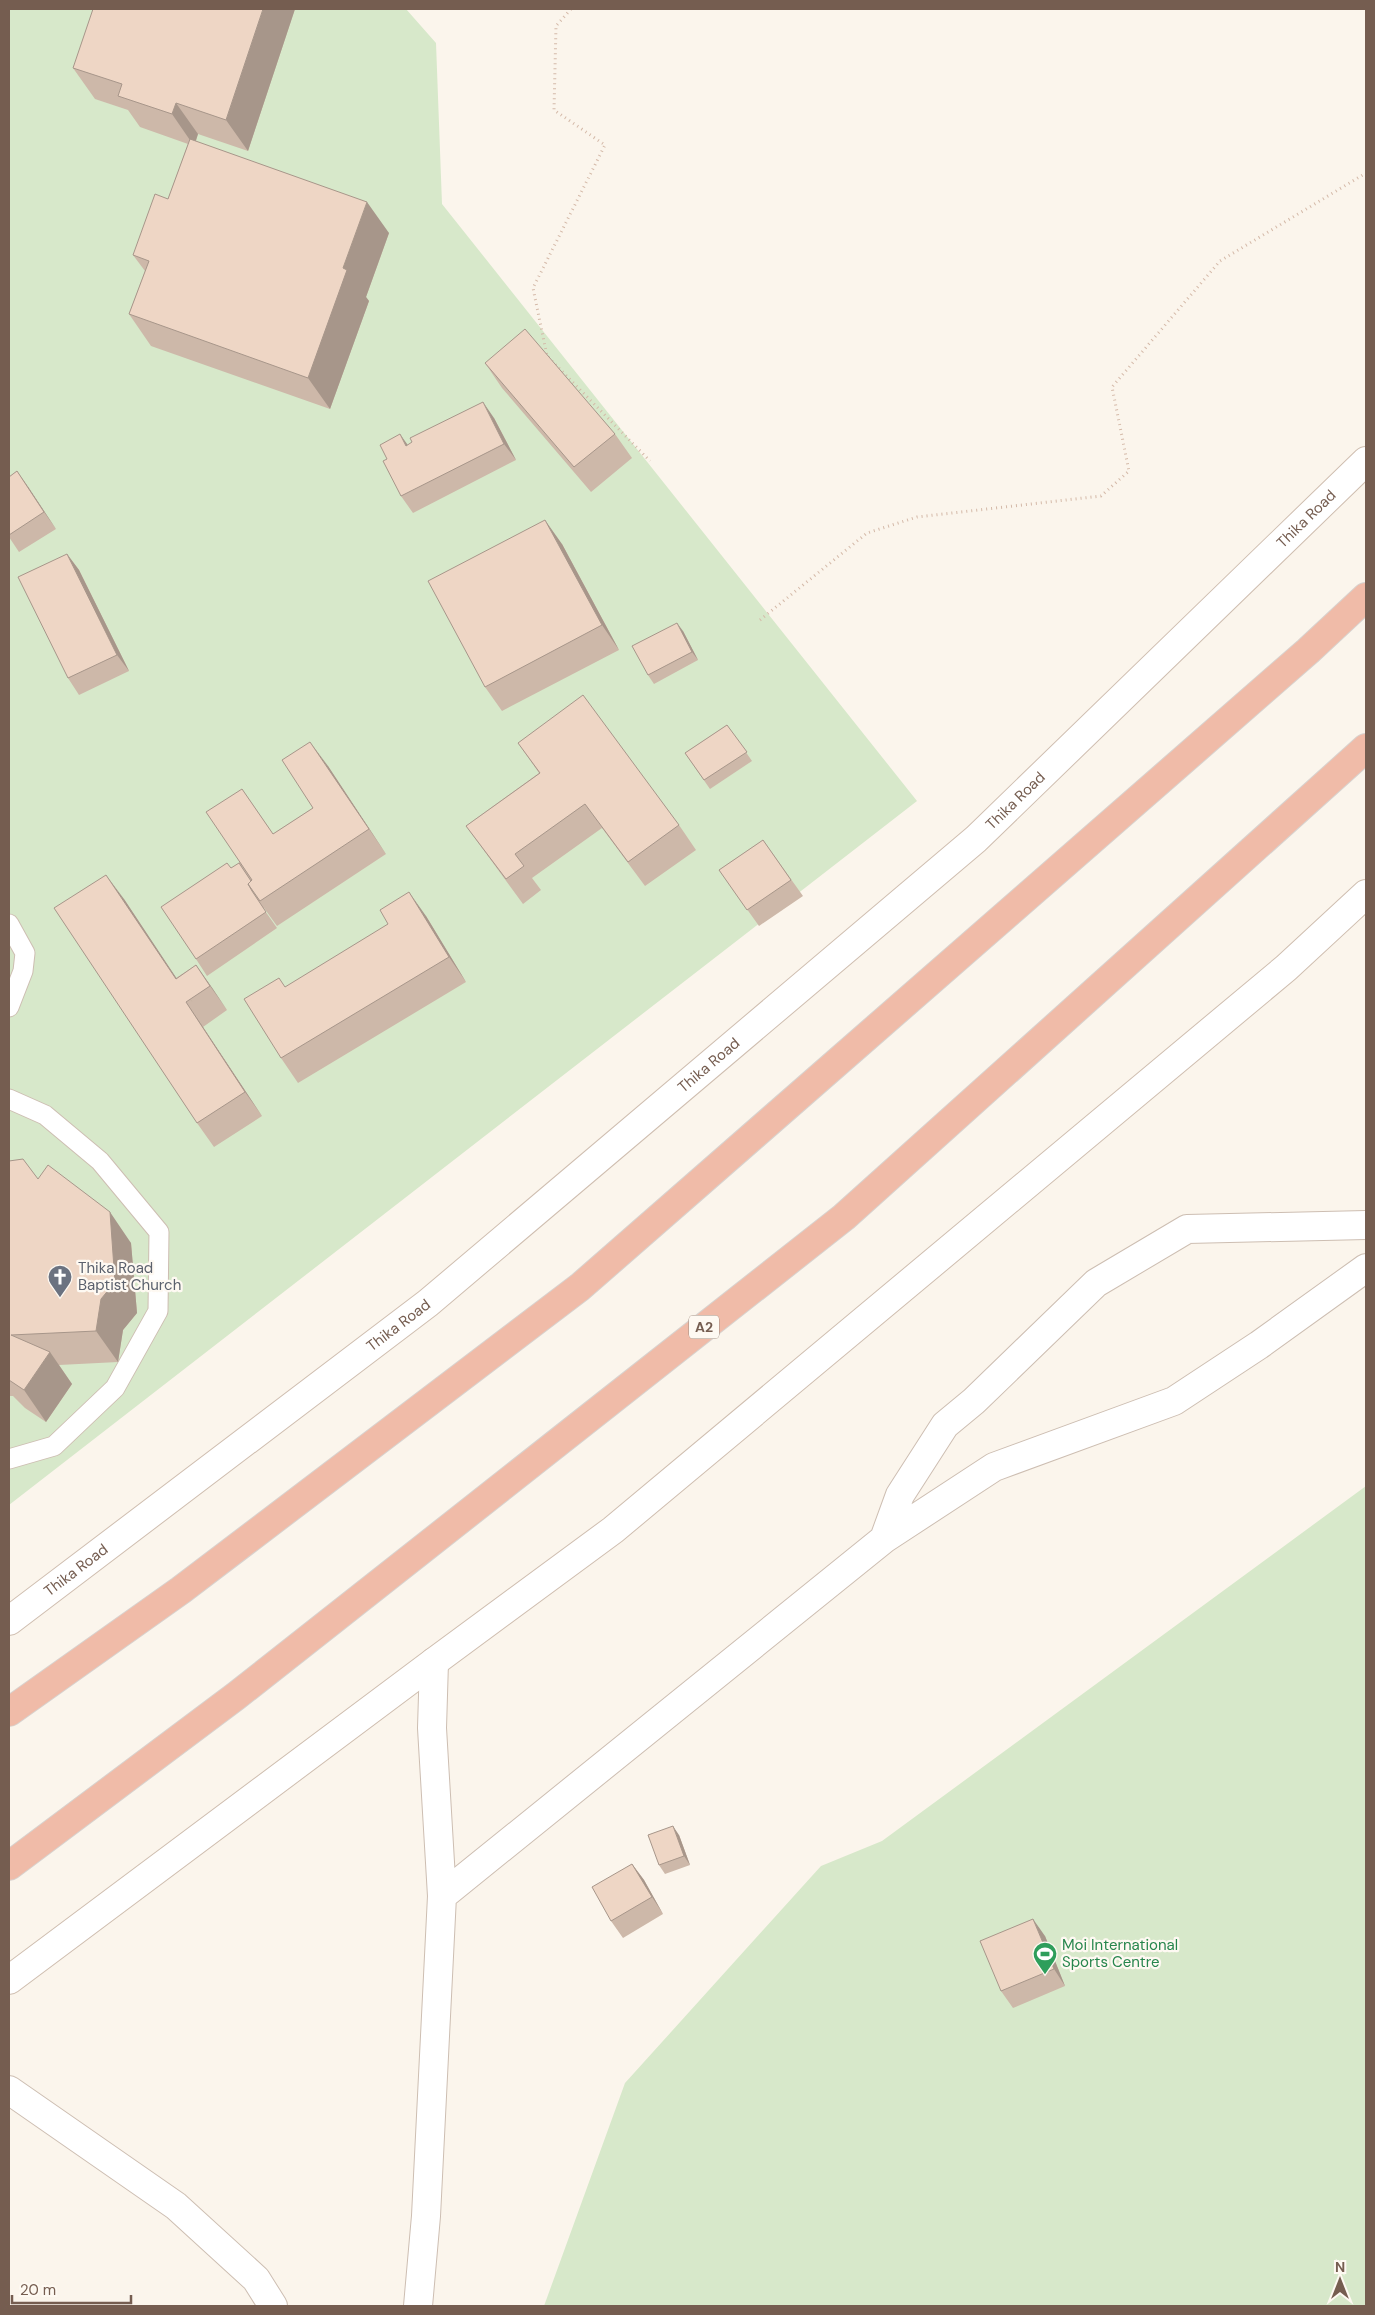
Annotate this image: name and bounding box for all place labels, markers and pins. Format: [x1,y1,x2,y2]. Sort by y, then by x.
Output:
place label: Thika Road Baptist Church [78,1258,181,1295]
church icon: Thika Road Baptist Church [47,1264,73,1298]
place label: Moi International Sports Centre [1062,1935,1178,1972]
sports icon: Moi International Sports Centre [1032,1941,1058,1975]

